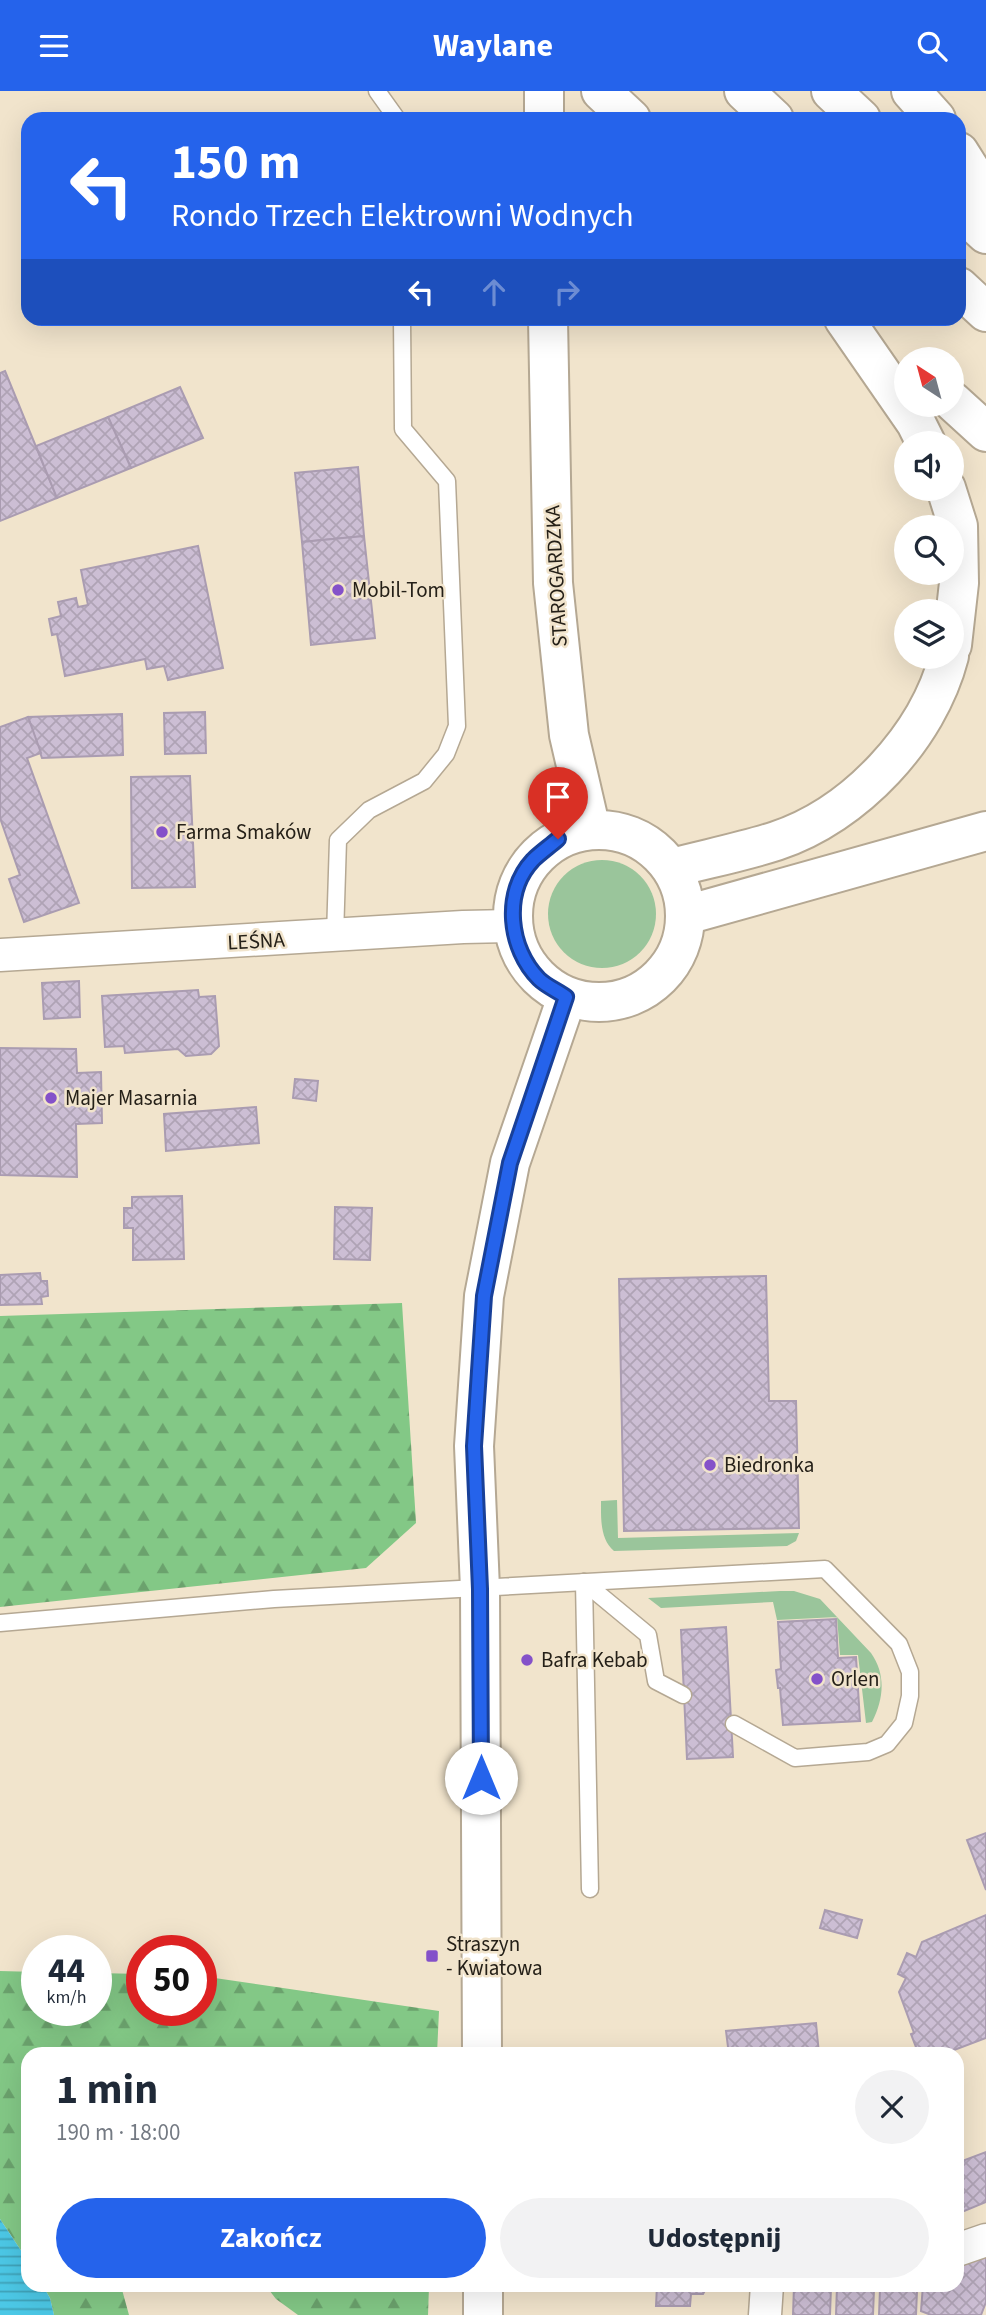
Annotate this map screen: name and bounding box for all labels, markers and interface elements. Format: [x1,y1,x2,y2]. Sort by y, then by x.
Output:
text: Waylane [433,23,553,69]
icon: menu [35,27,73,65]
icon: search [913,27,951,65]
text: 150 m [171,128,300,198]
icon: left [56,140,147,231]
text: Rondo Trzech Elektrowni Wodnych [171,193,634,239]
icon: left [402,273,440,311]
icon: ahead [475,273,513,311]
icon: right [548,273,586,311]
north arrow [894,347,964,417]
map controls [894,347,964,669]
button: sound [894,431,964,501]
street label: STAROGARDZKA [537,504,575,648]
button: search [894,515,964,585]
place label: Mobil-Tom [352,575,445,605]
marker: Mobil-Tom [330,582,346,598]
button: layers [894,599,964,669]
pin [528,767,588,839]
icon: arrive [539,778,577,816]
place label: Farma Smaków [176,817,311,847]
marker: Farma Smaków [154,824,170,840]
street label: LEŚNA [227,924,286,957]
place label: Majer Masarnia [65,1083,198,1113]
marker: Majer Masarnia [43,1090,59,1106]
place label: Biedronka [724,1450,814,1480]
marker: Biedronka [702,1457,718,1473]
place label: Bafra Kebab [541,1645,648,1675]
marker: Bafra Kebab [519,1652,535,1668]
place label: Orlen [831,1664,880,1694]
marker: Orlen [809,1671,825,1687]
position arrow [444,1741,518,1815]
place label: Straszyn - Kwiatowa [446,1929,543,1983]
speed limit sign: 50 [126,1935,217,2026]
text: 44 [48,1946,85,1996]
marker: Straszyn - Kwiatowa [424,1948,440,1964]
text: km/h [47,1985,86,2010]
text: 1 min [56,2060,158,2120]
button: close [855,2070,929,2144]
text: 190 m · 18:00 [56,2116,180,2149]
button: Zakończ [56,2198,486,2278]
button: Udostępnij [500,2198,929,2278]

